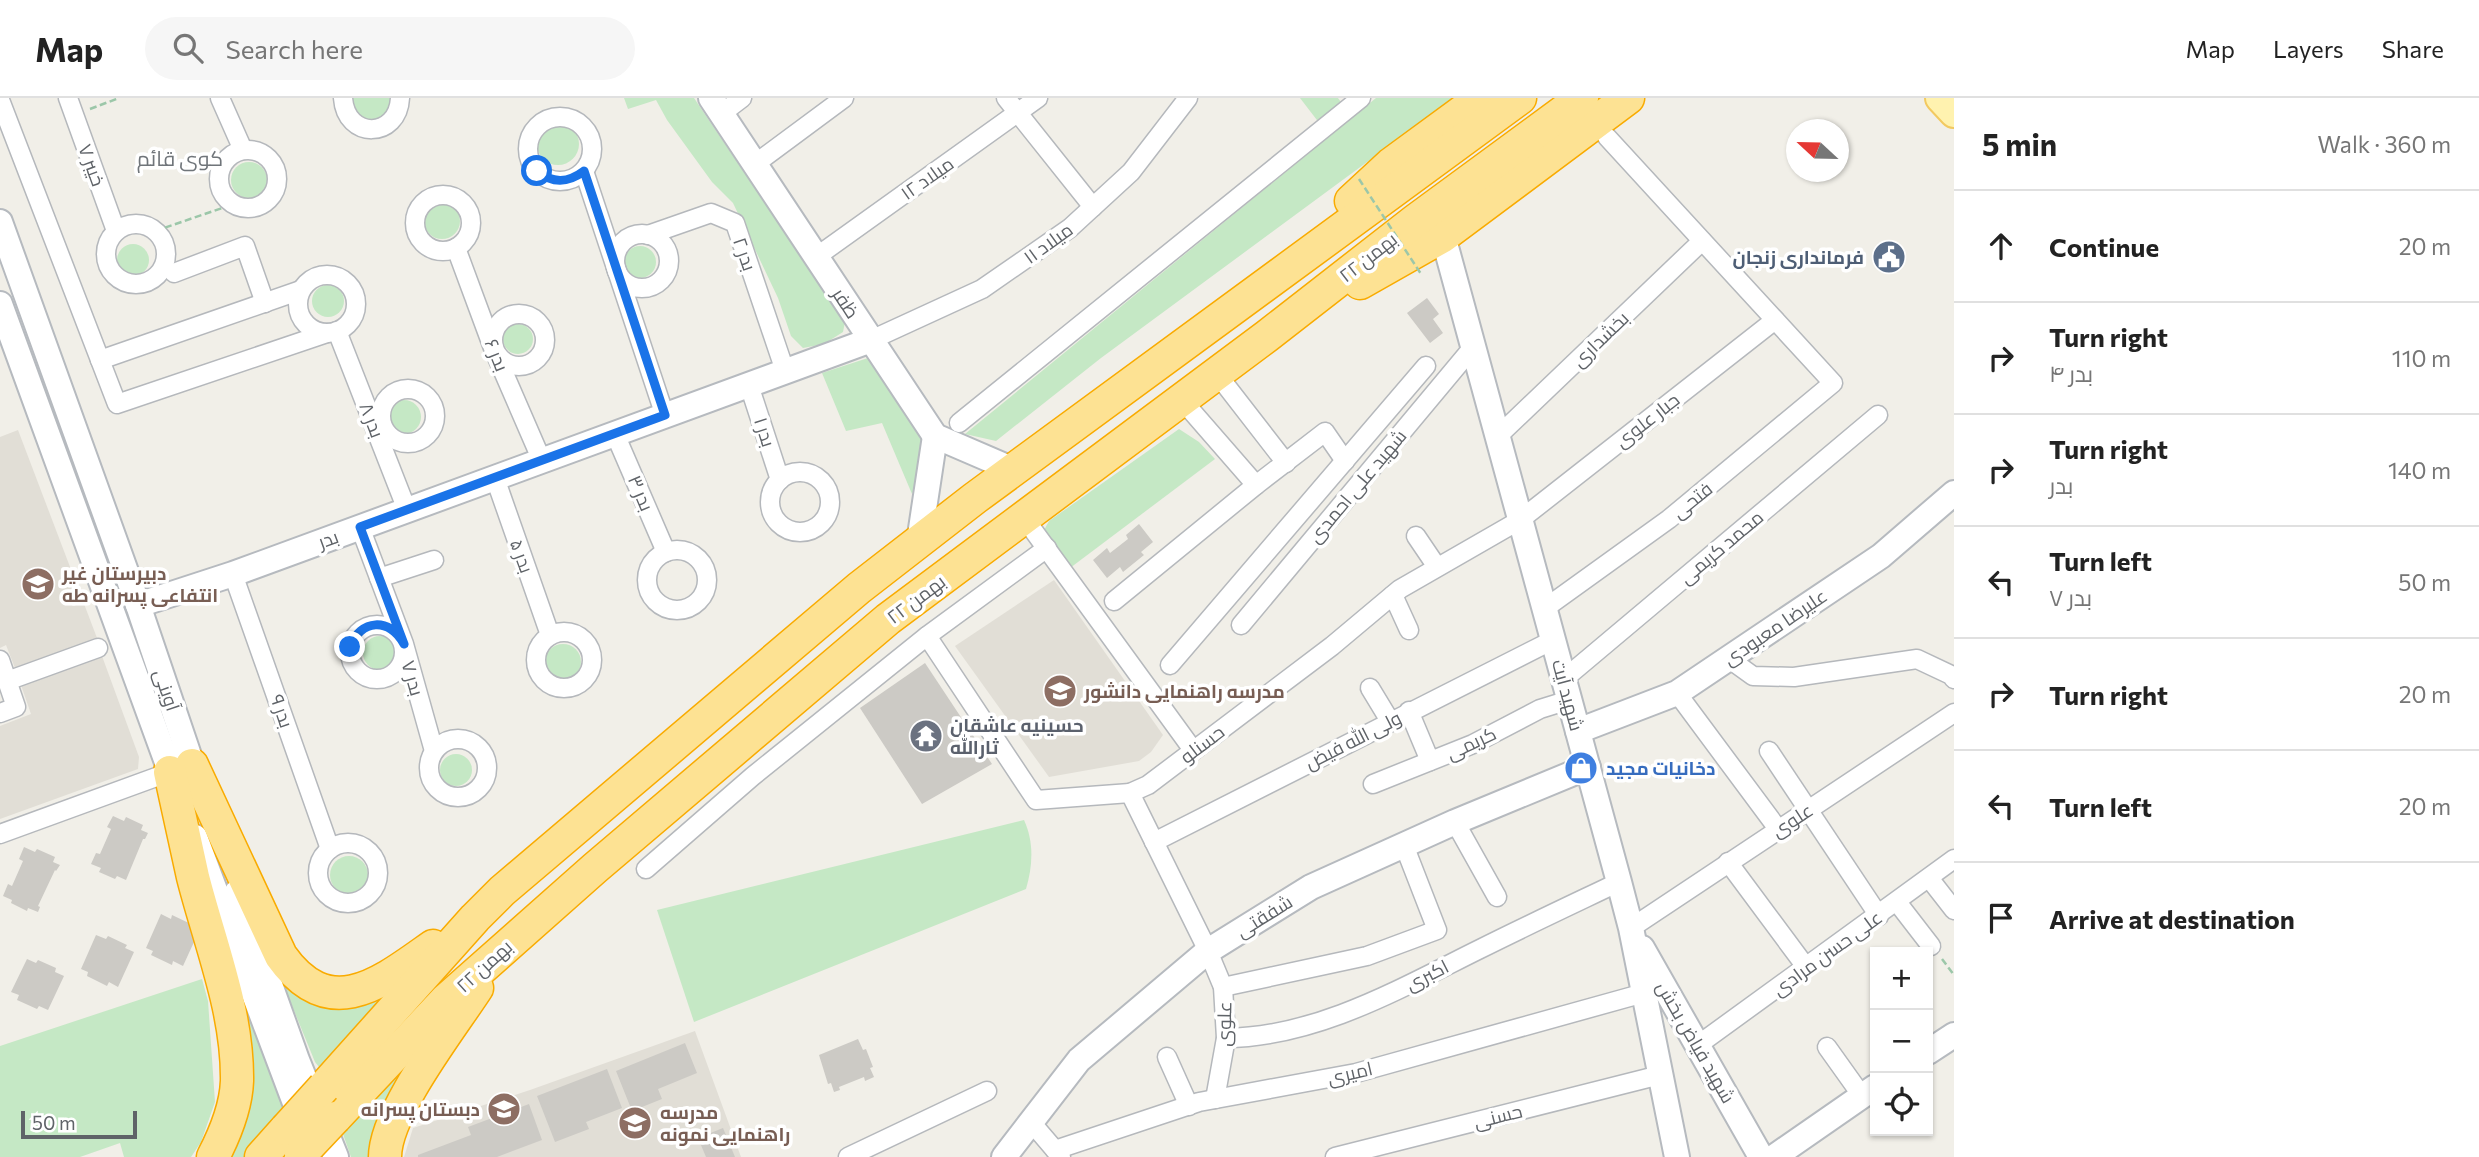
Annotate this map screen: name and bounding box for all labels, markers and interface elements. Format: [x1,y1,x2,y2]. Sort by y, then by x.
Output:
search box [145,17,635,80]
text: Map [35,28,103,69]
icon: search [169,29,207,67]
text: Search here [225,33,363,64]
text: Map [2186,34,2235,63]
text: Layers [2273,34,2344,63]
text: Share [2382,34,2444,63]
north arrow [1786,119,1849,182]
text: 5 min [1982,125,2057,162]
text: Walk · 360 m [2318,130,2451,158]
street label: خیبر ۷ [73,141,111,189]
district label: کوی قائم [137,145,223,173]
street label: میلاد ۱۲ [896,151,958,204]
route start [521,155,552,186]
street label: میلاد ۱۱ [1019,217,1077,268]
street label: ۲۲ بهمن [1334,227,1402,287]
icon: ahead [1982,227,2020,265]
text: Continue [2049,231,2159,262]
text: 20 m [2399,232,2451,260]
street label: بدر ۲ [728,234,762,274]
public building icon: فرمانداری زنجان [1870,238,1908,276]
place label: فرمانداری زنجان [1732,245,1864,270]
street label: ظفر [827,282,865,323]
street label: بخشداری [1566,306,1634,372]
text: Turn right [2049,321,2168,352]
street label: بدر ۶ [480,335,514,375]
icon: right [1982,339,2020,377]
text: 110 m [2392,344,2451,372]
text: بدر ۴ [2049,359,2093,387]
street label: جبار علوی [1610,387,1684,453]
street label: بدر ۸ [354,399,390,441]
street label: بدر ۱ [749,414,781,450]
street label: شهید علی احمدی [1303,424,1411,548]
text: Turn right [2049,433,2168,464]
icon: right [1982,451,2020,489]
text: 140 m [2388,456,2451,484]
street label: بدر ۳ [623,471,659,515]
text: بدر [2049,471,2074,499]
street label: فتحی [1667,476,1717,524]
street label: محمد کریمی [1674,505,1768,589]
street label: بدر [313,524,342,554]
street label: بدر ۵ [505,536,539,576]
text: Turn left [2049,545,2152,576]
place label: دبیرستان غیر انتفاعی پسرانه طه [61,561,218,609]
icon: left [1982,563,2020,601]
school or university icon: دبیرستان غیر انتفاعی پسرانه طه [19,565,57,603]
text: 50 m [2398,568,2451,596]
street label: ۲۲ بهمن [882,569,950,629]
street label: علیرضا معبودی [1718,583,1832,671]
text: بدر ۷ [2049,583,2092,611]
route end [334,631,365,662]
street label: شهید آیت [1547,656,1589,734]
street label: بدر ۷ [397,658,429,698]
street label: آوینی [149,666,185,714]
school or university icon: مدرسه راهنمایی دانشور [1041,672,1079,710]
icon: right [1982,675,2020,713]
place label: مدرسه راهنمایی دانشور [1083,679,1285,703]
text: Turn right [2049,679,2168,710]
text: 20 m [2399,680,2451,708]
street label: بدر ۹ [265,691,299,731]
street label: ولی الله فیض [1301,705,1405,775]
place label: حسینیه عاشقان ثارالله [950,713,1084,759]
temple icon: حسینیه عاشقان ثارالله [907,717,945,755]
street label: حسنلو [1175,720,1229,768]
street label: کریمی [1442,721,1500,765]
shop icon: دخانیات مجید [1562,749,1600,787]
place label: دخانیات مجید [1606,756,1715,779]
icon: left [1982,787,2020,825]
text: Turn left [2049,791,2152,822]
text: 20 m [2399,792,2451,820]
street label: علوی [1767,798,1817,842]
street label: شفقتی [1231,889,1297,943]
icon: arrive [1982,899,2020,937]
text: Arrive at destination [2049,903,2295,934]
street label: علی حسن مرادی [1767,905,1887,1001]
street label: ۲۲ بهمن [451,935,517,997]
map controls [1870,947,1933,1136]
button: + [1870,947,1933,1010]
street label: اکبری [1401,954,1453,996]
street label: شهید فیاض بخش [1651,977,1741,1107]
street label: علوی [1212,1001,1236,1047]
button: − [1870,1010,1933,1073]
street label: امیری [1325,1056,1375,1090]
button: locate [1870,1073,1933,1136]
school or university icon: دبستان پسرانه [485,1090,523,1128]
place label: دبستان پسرانه [361,1097,480,1123]
street label: حسنی [1471,1098,1525,1134]
place label: مدرسه راهنمایی نمونه [660,1100,790,1146]
school or university icon: مدرسه راهنمایی نمونه [616,1104,654,1142]
scale bar [21,1108,136,1140]
text: 50 m [32,1111,76,1134]

